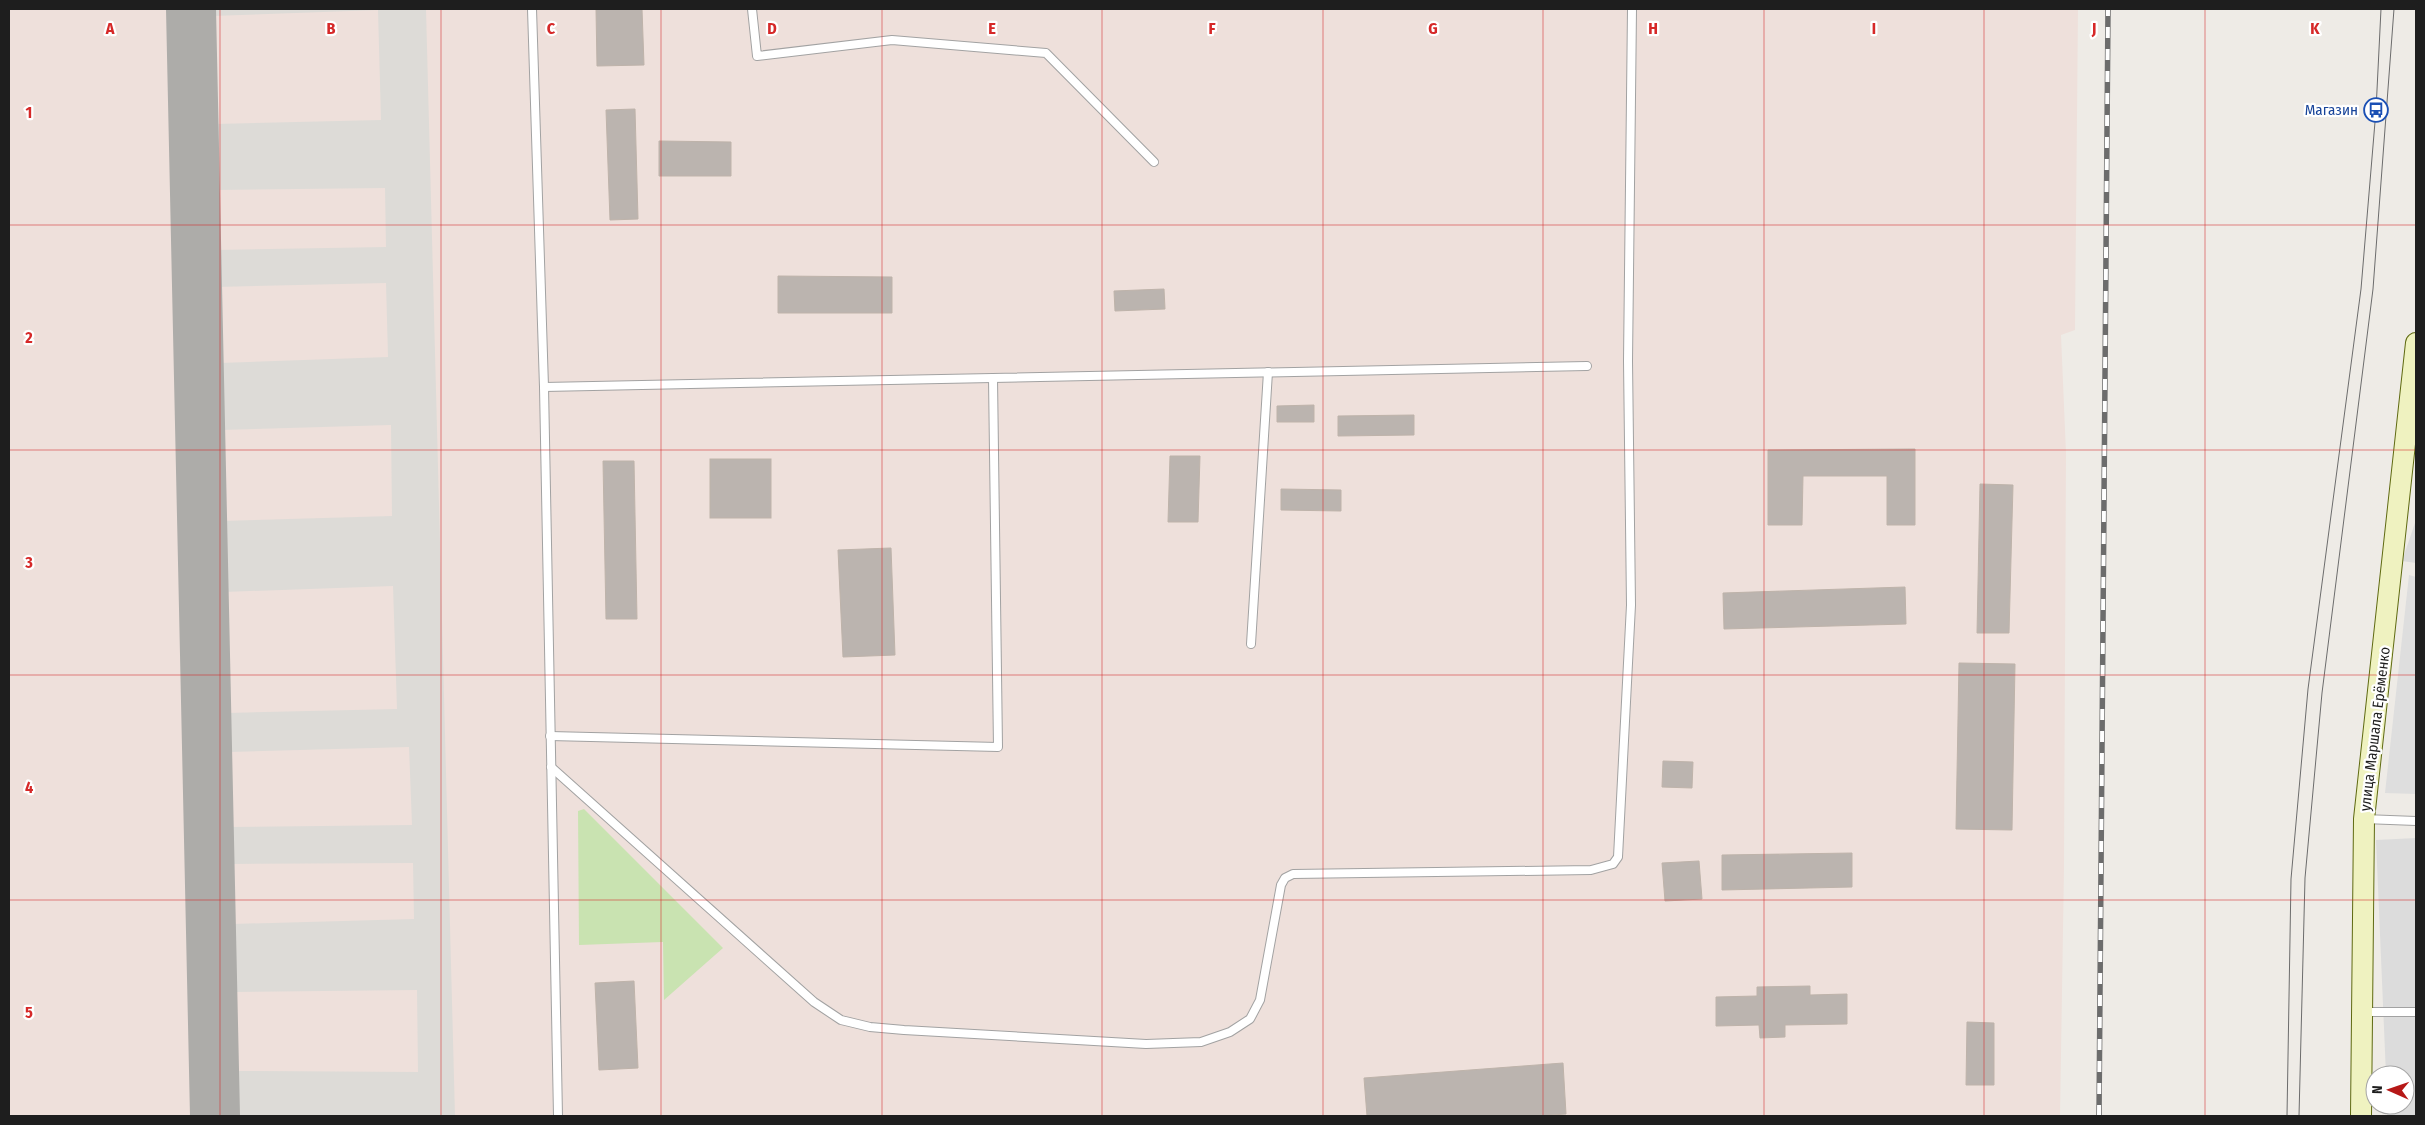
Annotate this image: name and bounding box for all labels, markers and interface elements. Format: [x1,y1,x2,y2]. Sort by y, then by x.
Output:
text: A [105,19,115,38]
text: B [327,19,336,38]
text: C [547,19,556,38]
text: D [767,19,777,38]
text: E [988,19,996,38]
text: F [1208,19,1216,38]
text: G [1428,19,1438,38]
text: H [1648,19,1658,38]
text: I [1872,19,1876,38]
text: J [2091,19,2096,38]
text: K [2310,19,2320,38]
bus stop icon: Магазин [2363,97,2389,123]
place label: Магазин [2305,101,2358,119]
text: 1 [26,103,32,122]
text: 2 [24,328,33,347]
text: 3 [24,553,33,572]
street label: улица Маршала Ерёменко [2356,646,2394,812]
text: 4 [25,778,33,797]
text: 5 [25,1003,33,1022]
north arrow [2365,1065,2415,1115]
text: N [2369,1085,2386,1094]

